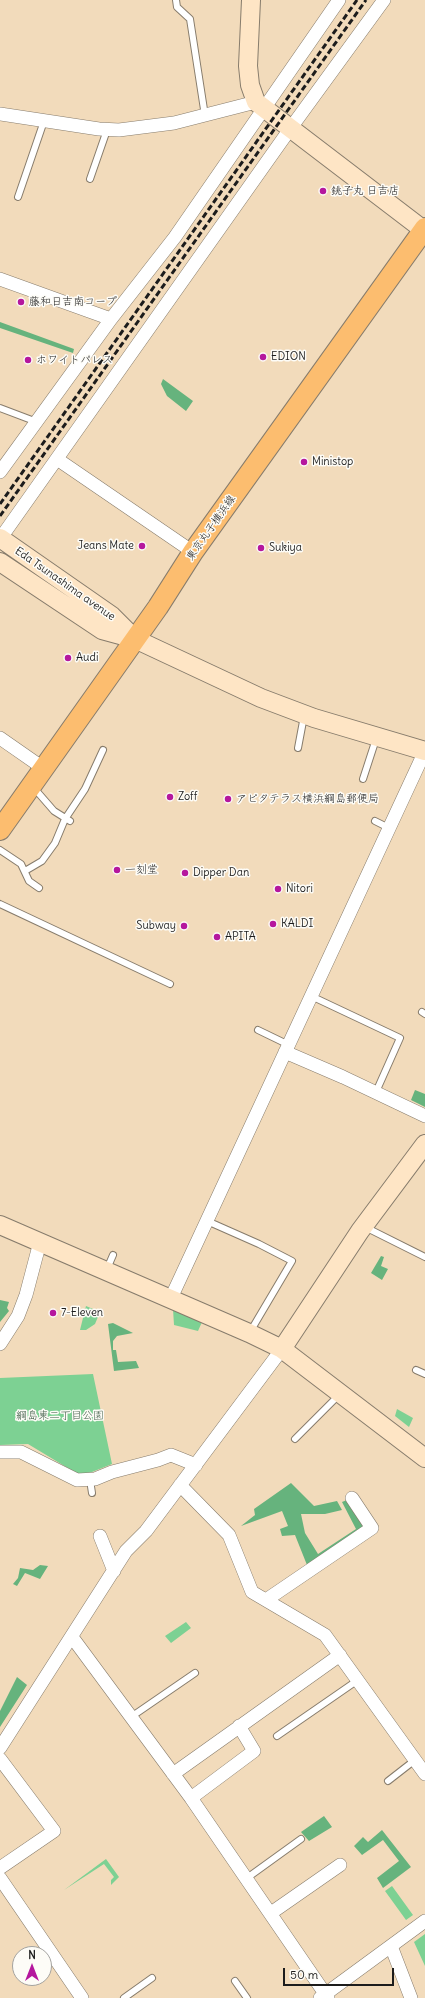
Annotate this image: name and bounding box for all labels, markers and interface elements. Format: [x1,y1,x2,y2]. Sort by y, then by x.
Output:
place label: 銚子丸 日吉店 [331,184,400,198]
marker: 銚子丸 日吉店 [318,186,328,196]
place label: 藤和日吉南コープ [29,295,117,309]
marker: 藤和日吉南コープ [16,297,26,307]
place label: EDION [271,350,306,364]
marker: EDION [258,352,268,362]
place label: ホワイトパレス [36,353,113,367]
marker: ホワイトパレス [23,355,33,365]
place label: Ministop [312,455,353,469]
marker: Ministop [299,457,309,467]
street label: 東京丸子横浜線 [184,493,238,563]
place label: Jeans Mate [78,539,134,553]
marker: Jeans Mate [137,541,147,551]
place label: Sukiya [269,541,302,555]
marker: Sukiya [256,543,266,553]
street label: Eda Tsunashima avenue [12,544,118,624]
place label: Audi [76,651,98,665]
marker: Audi [63,653,73,663]
place label: Zoff [178,790,197,804]
marker: Zoff [165,792,175,802]
place label: アピタテラス横浜綱島郵便局 [236,792,379,806]
marker: アピタテラス横浜綱島郵便局 [223,794,233,804]
place label: 一刻堂 [125,863,158,877]
marker: 一刻堂 [112,865,122,875]
place label: Dipper Dan [193,866,249,880]
marker: Dipper Dan [180,868,190,878]
place label: Nitori [286,882,313,896]
marker: Nitori [273,884,283,894]
place label: KALDI [281,917,313,931]
place label: Subway [136,919,176,933]
marker: KALDI [268,919,278,929]
marker: Subway [179,921,189,931]
place label: APITA [225,930,256,944]
marker: APITA [212,932,222,942]
place label: 7-Eleven [61,1306,103,1320]
marker: 7-Eleven [48,1308,58,1318]
park label: 綱島東二丁目公園 [16,1409,104,1423]
north arrow [12,1946,52,1986]
text: N [28,1948,36,1962]
scale bar [285,1960,396,1986]
text: 50 m [290,1967,318,1982]

